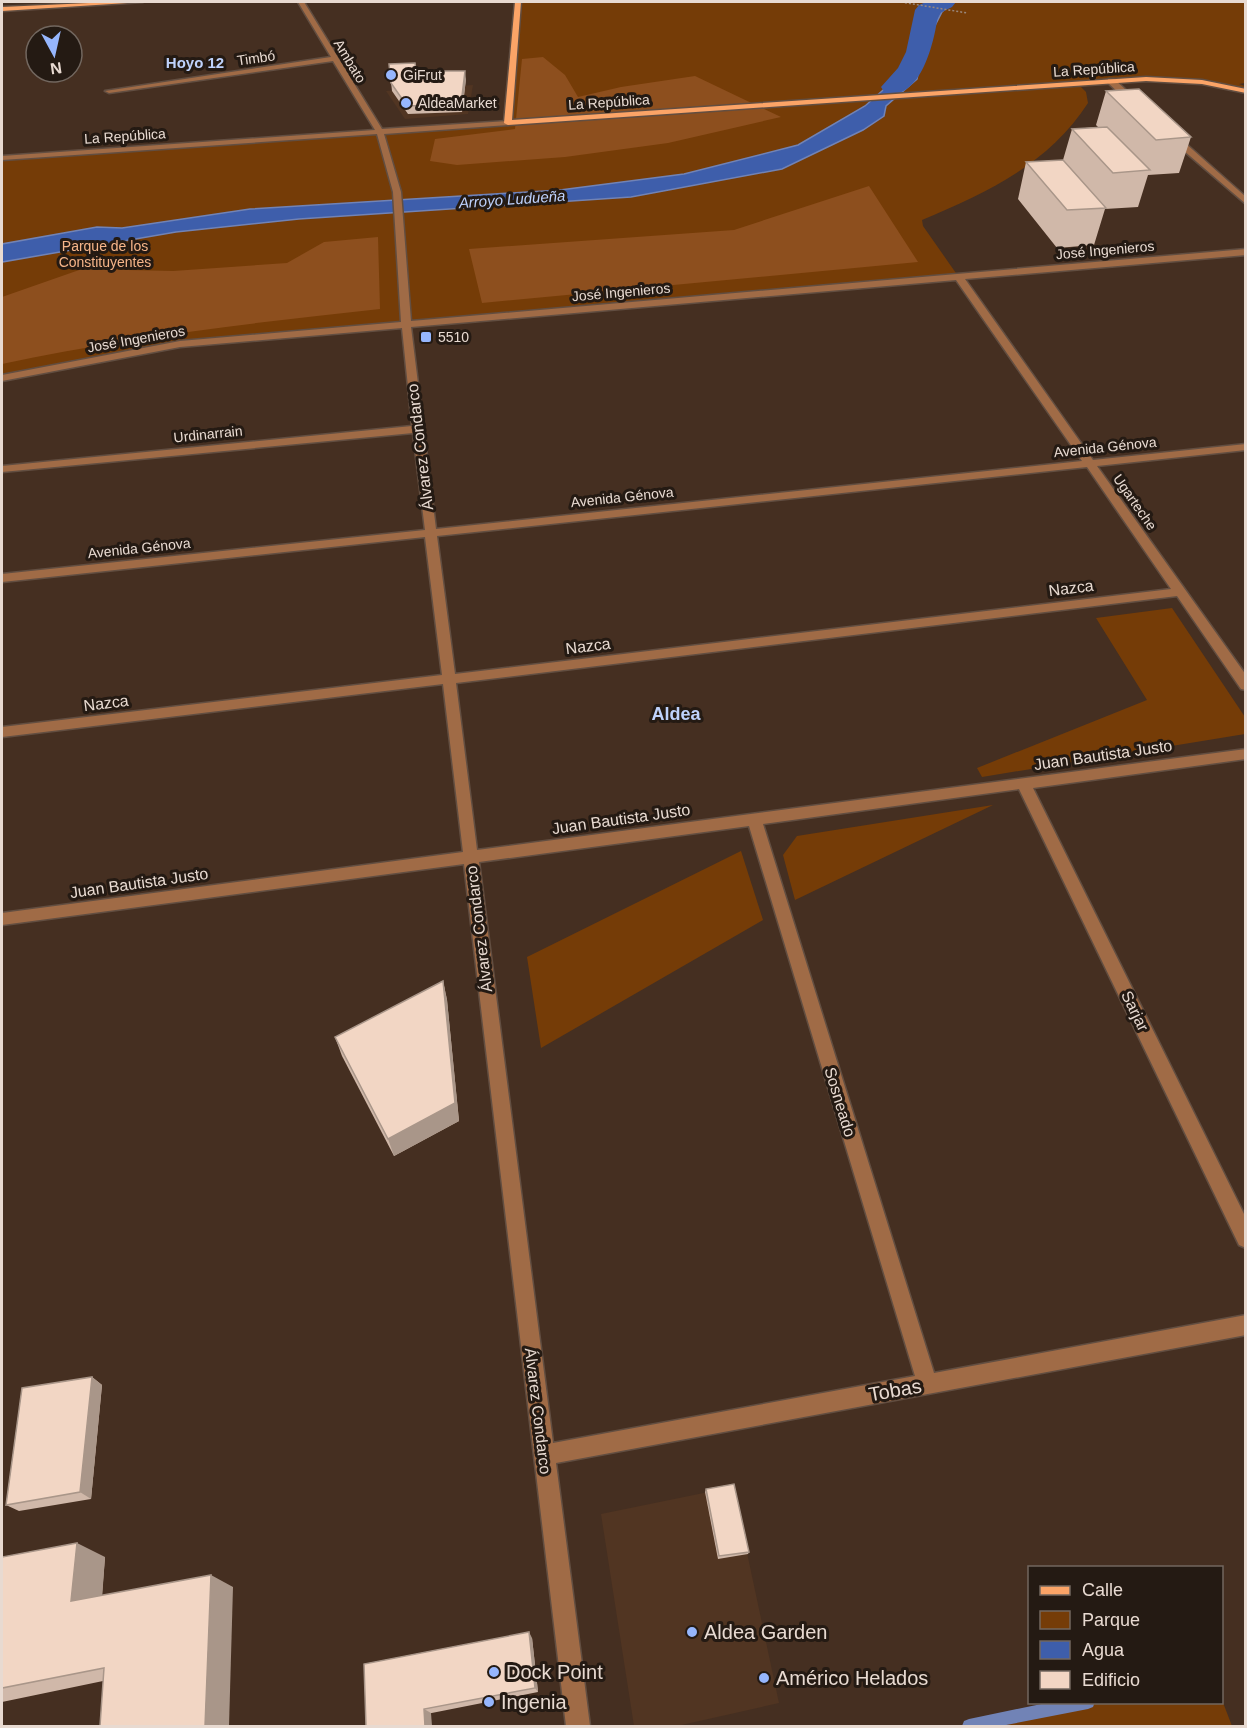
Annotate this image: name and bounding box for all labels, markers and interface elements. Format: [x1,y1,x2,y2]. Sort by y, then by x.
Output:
north arrow [24,24,84,84]
street label: Ambato [331,36,369,86]
street label: Timbó [236,47,276,69]
district label: Hoyo 12 [166,54,224,71]
street label: La República [1053,58,1136,80]
text: N [49,59,63,78]
place label: GiFrut [403,67,442,83]
marker: GiFrut [384,68,398,82]
street label: La República [568,91,651,113]
place label: AldeaMarket [418,95,497,111]
marker: AldeaMarket [399,96,413,110]
street label: La República [84,125,167,147]
water label: Arroyo Ludueña [457,187,566,211]
park label: Parque de los Constituyentes [59,238,151,270]
street label: José Ingenieros [1055,238,1155,262]
street label: José Ingenieros [571,280,671,304]
street label: José Ingenieros [86,323,186,355]
place label: 5510 [438,329,469,345]
marker: 5510 [419,330,433,344]
street label: Álvarez Condarco [403,383,436,511]
street label: Urdinarrain [173,422,243,446]
street label: Avenida Génova [1053,434,1157,460]
street label: Ugarteche [1110,471,1160,533]
street label: Avenida Génova [570,484,674,510]
street label: Avenida Génova [87,535,191,561]
street label: Nazca [1047,577,1095,599]
street label: Nazca [564,635,612,657]
street label: Nazca [82,692,130,714]
district label: Aldea [651,704,701,724]
street label: Juan Bautista Justo [1033,737,1173,773]
street label: Juan Bautista Justo [551,801,691,837]
street label: Juan Bautista Justo [69,865,209,901]
street label: Álvarez Condarco [462,865,495,993]
street label: Sarjar [1118,988,1152,1035]
street label: Sosneado [821,1065,859,1139]
street label: Álvarez Condarco [522,1347,555,1475]
street label: Tobas [867,1375,923,1405]
legend [1028,1566,1223,1704]
text: Calle [1082,1580,1123,1600]
text: Parque [1082,1610,1140,1630]
place label: Aldea Garden [704,1621,827,1643]
marker: Aldea Garden [685,1625,699,1639]
text: Agua [1082,1640,1125,1660]
place label: Dock Point [506,1661,603,1683]
marker: Dock Point [487,1665,501,1679]
place label: Américo Helados [776,1667,928,1689]
text: Edificio [1082,1670,1140,1690]
marker: Américo Helados [757,1671,771,1685]
place label: Ingenia [501,1691,567,1713]
marker: Ingenia [482,1695,496,1709]

